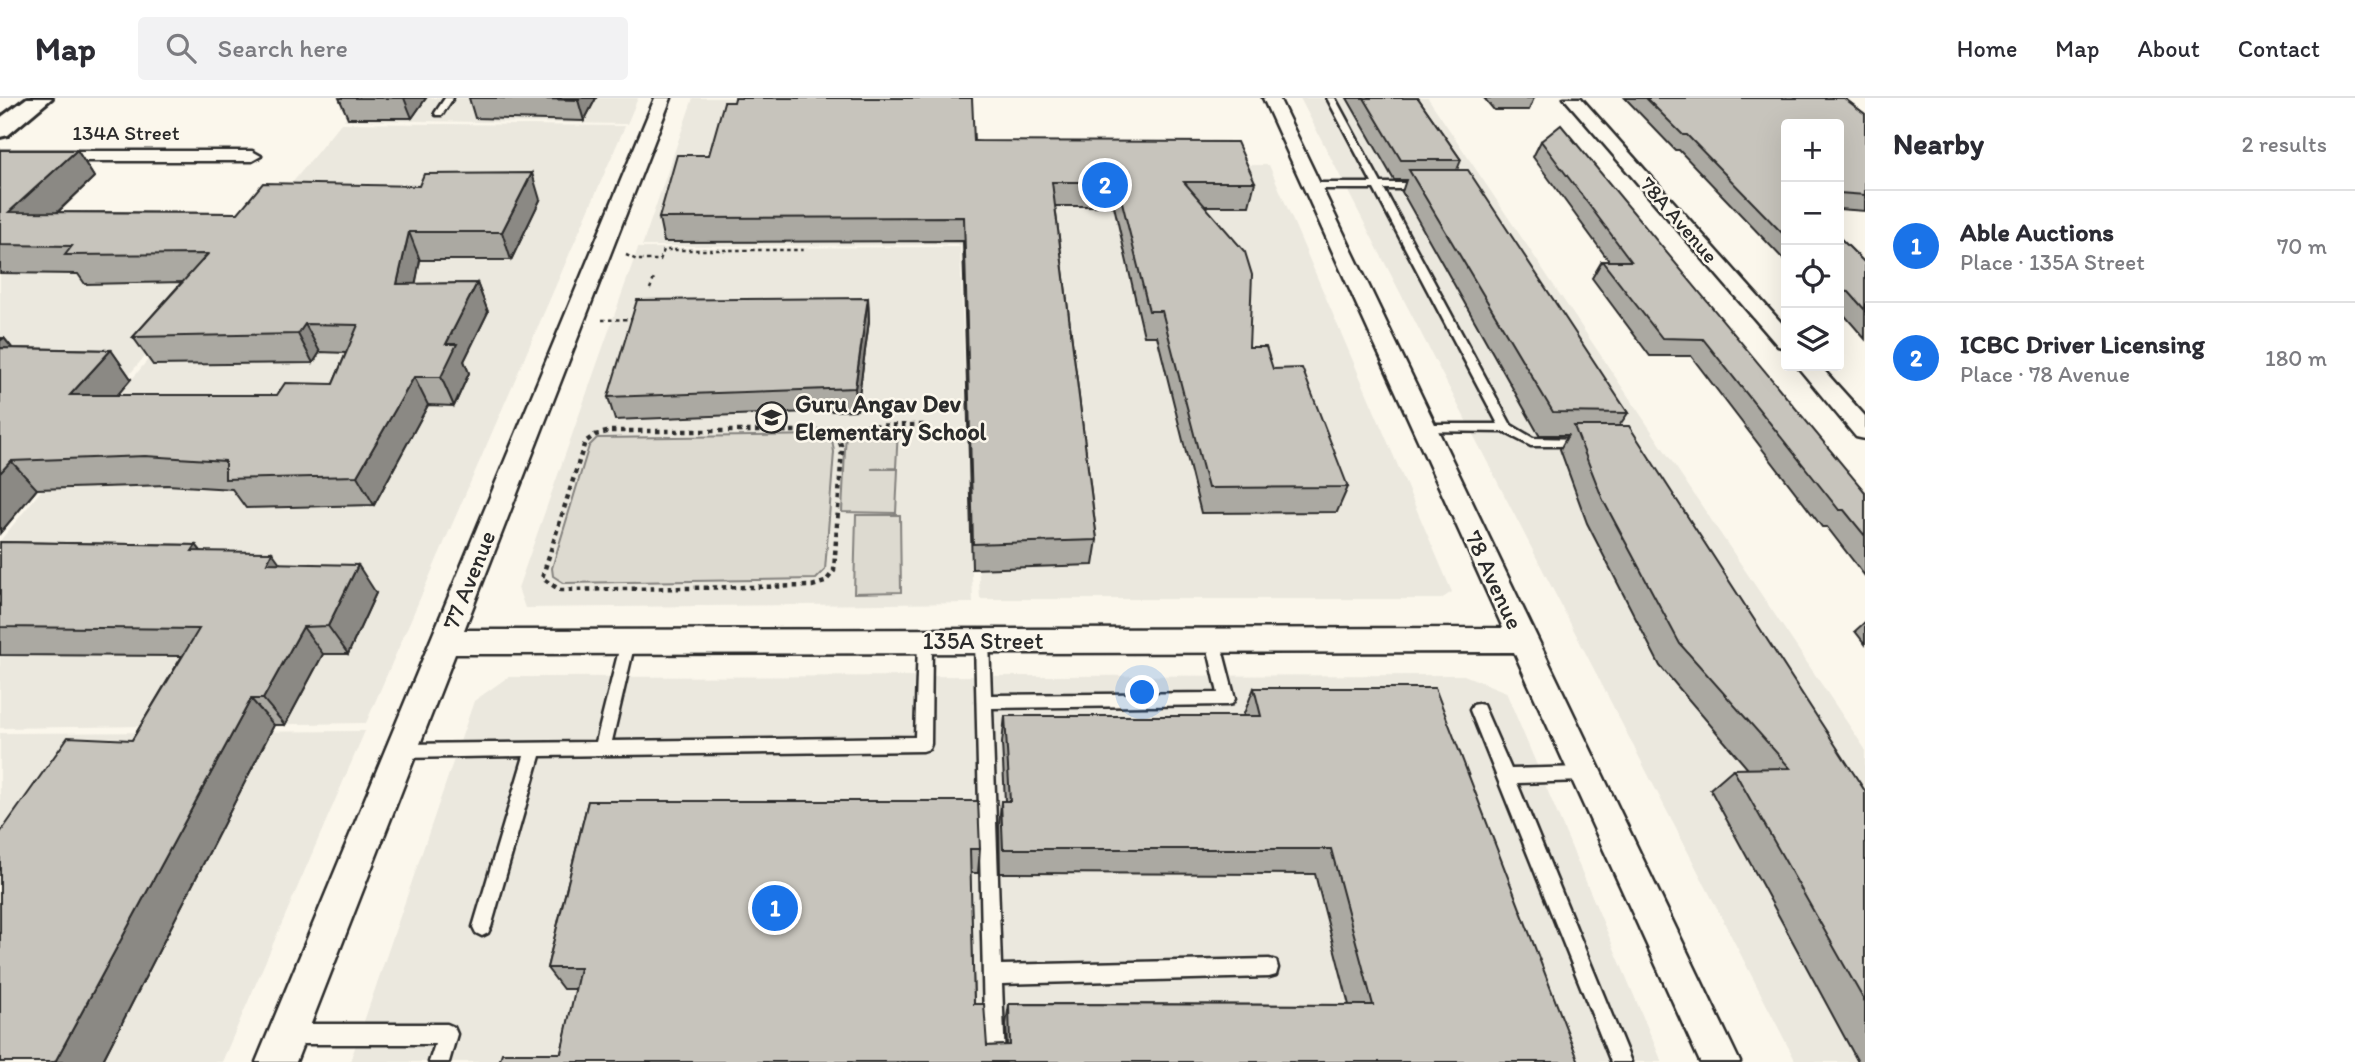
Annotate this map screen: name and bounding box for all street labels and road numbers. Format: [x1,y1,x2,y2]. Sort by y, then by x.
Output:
street label: 134A Street [72,120,180,145]
street label: 78A Avenue [1635,171,1724,268]
street label: 77 Avenue [436,526,502,634]
street label: 78 Avenue [1459,526,1530,634]
street label: 135A Street [922,626,1044,655]

